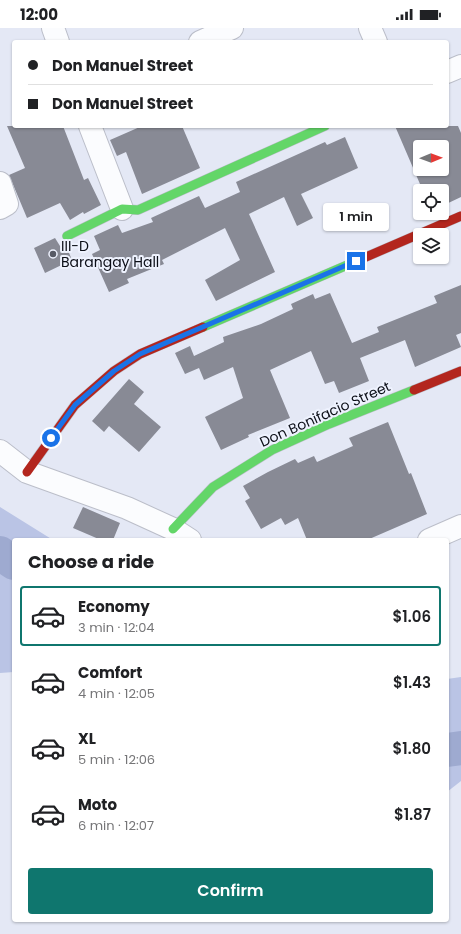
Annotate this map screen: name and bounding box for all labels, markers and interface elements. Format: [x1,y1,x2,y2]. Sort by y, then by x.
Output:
text: 12:00 [20,4,58,25]
text: Don Manuel Street [52,55,193,76]
text: Don Manuel Street [52,93,193,114]
north arrow [413,140,449,176]
map controls [413,140,449,264]
button: locate [413,184,449,220]
callout: 1 min [323,203,389,231]
text: 1 min [339,207,373,226]
button: layers [413,228,449,264]
place label: III-D Barangay Hall [61,236,159,272]
marker: III-D Barangay Hall [48,249,58,259]
route end [347,252,365,270]
street label: Don Bonifacio Street [256,376,394,452]
route start [42,429,60,447]
text: Choose a ride [28,549,154,574]
text: Economy [78,596,150,617]
icon: car [30,598,66,634]
text: $1.06 [393,606,431,627]
text: 3 min · 12:04 [78,618,154,637]
text: Comfort [78,662,142,683]
icon: car [30,664,66,700]
text: $1.43 [393,672,431,693]
text: 4 min · 12:05 [78,684,155,703]
text: XL [78,728,96,749]
icon: car [30,730,66,766]
text: $1.80 [393,738,431,759]
text: 5 min · 12:06 [78,750,155,769]
text: Moto [78,794,117,815]
icon: car [30,796,66,832]
text: $1.87 [394,804,431,825]
text: 6 min · 12:07 [78,816,154,835]
button: Confirm [28,868,433,914]

